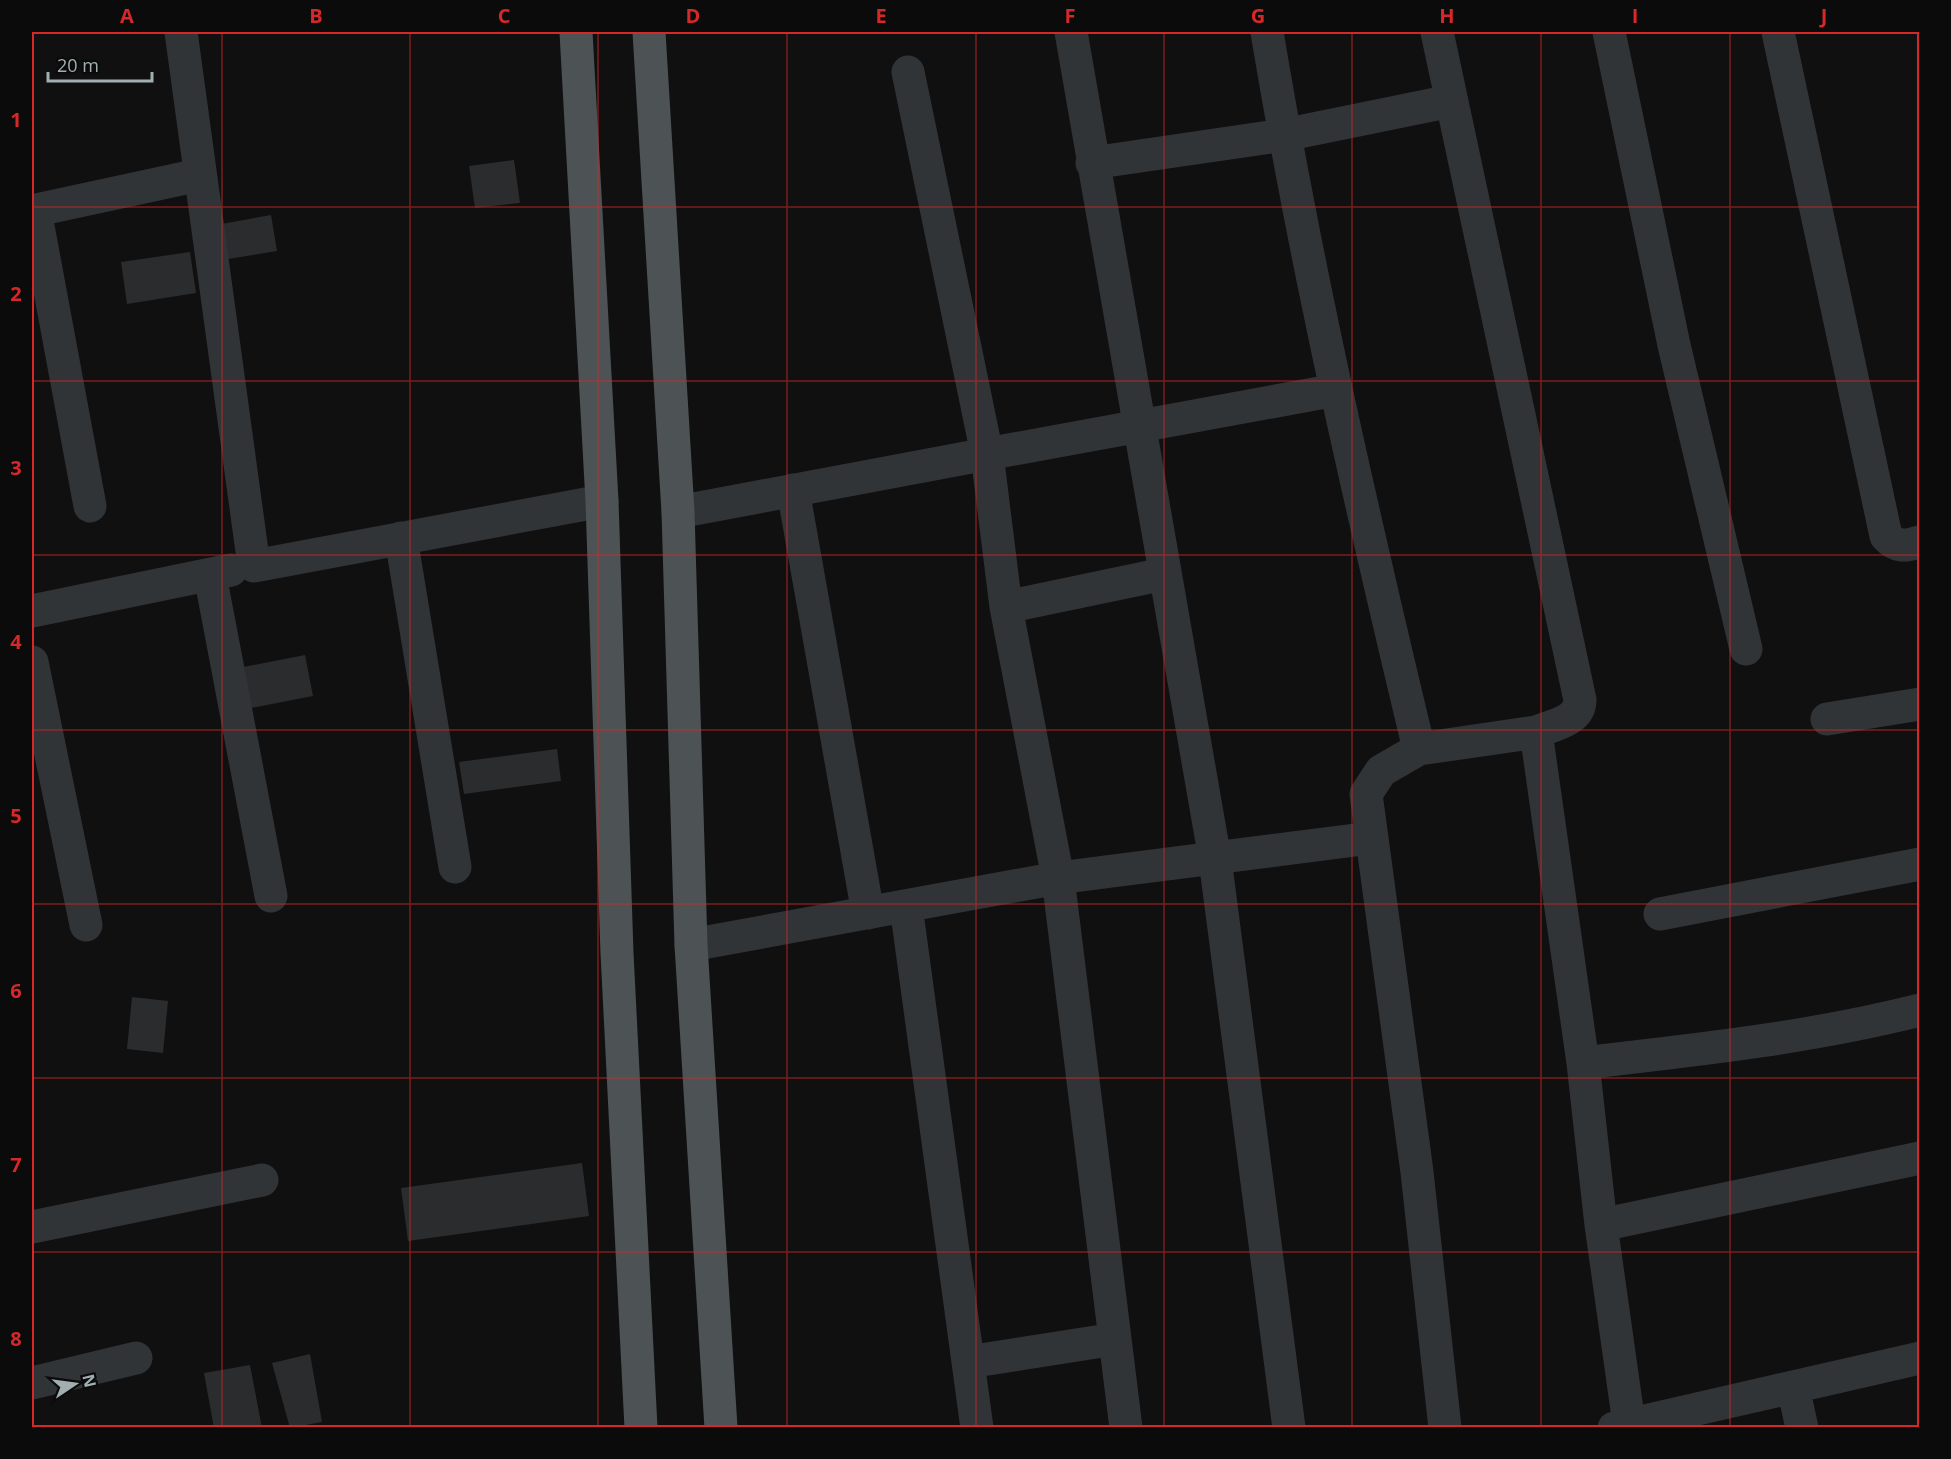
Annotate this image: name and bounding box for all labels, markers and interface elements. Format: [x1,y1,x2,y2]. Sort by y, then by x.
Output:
text: A [120,2,134,29]
text: B [309,2,323,29]
text: C [498,2,511,29]
text: D [686,2,700,29]
text: E [875,2,887,29]
text: F [1065,2,1075,29]
text: G [1251,2,1265,29]
text: H [1439,2,1455,29]
text: I [1632,2,1638,29]
text: J [1819,2,1827,29]
scale bar [48,45,152,83]
text: 20 m [57,53,99,77]
text: 1 [10,106,22,133]
text: 2 [10,280,22,307]
text: 3 [10,454,22,481]
text: 4 [10,628,22,655]
text: 5 [10,802,22,829]
text: 6 [10,977,22,1004]
text: 7 [10,1151,22,1178]
text: 8 [10,1325,22,1352]
north arrow [45,1354,105,1414]
text: N [77,1372,102,1389]

